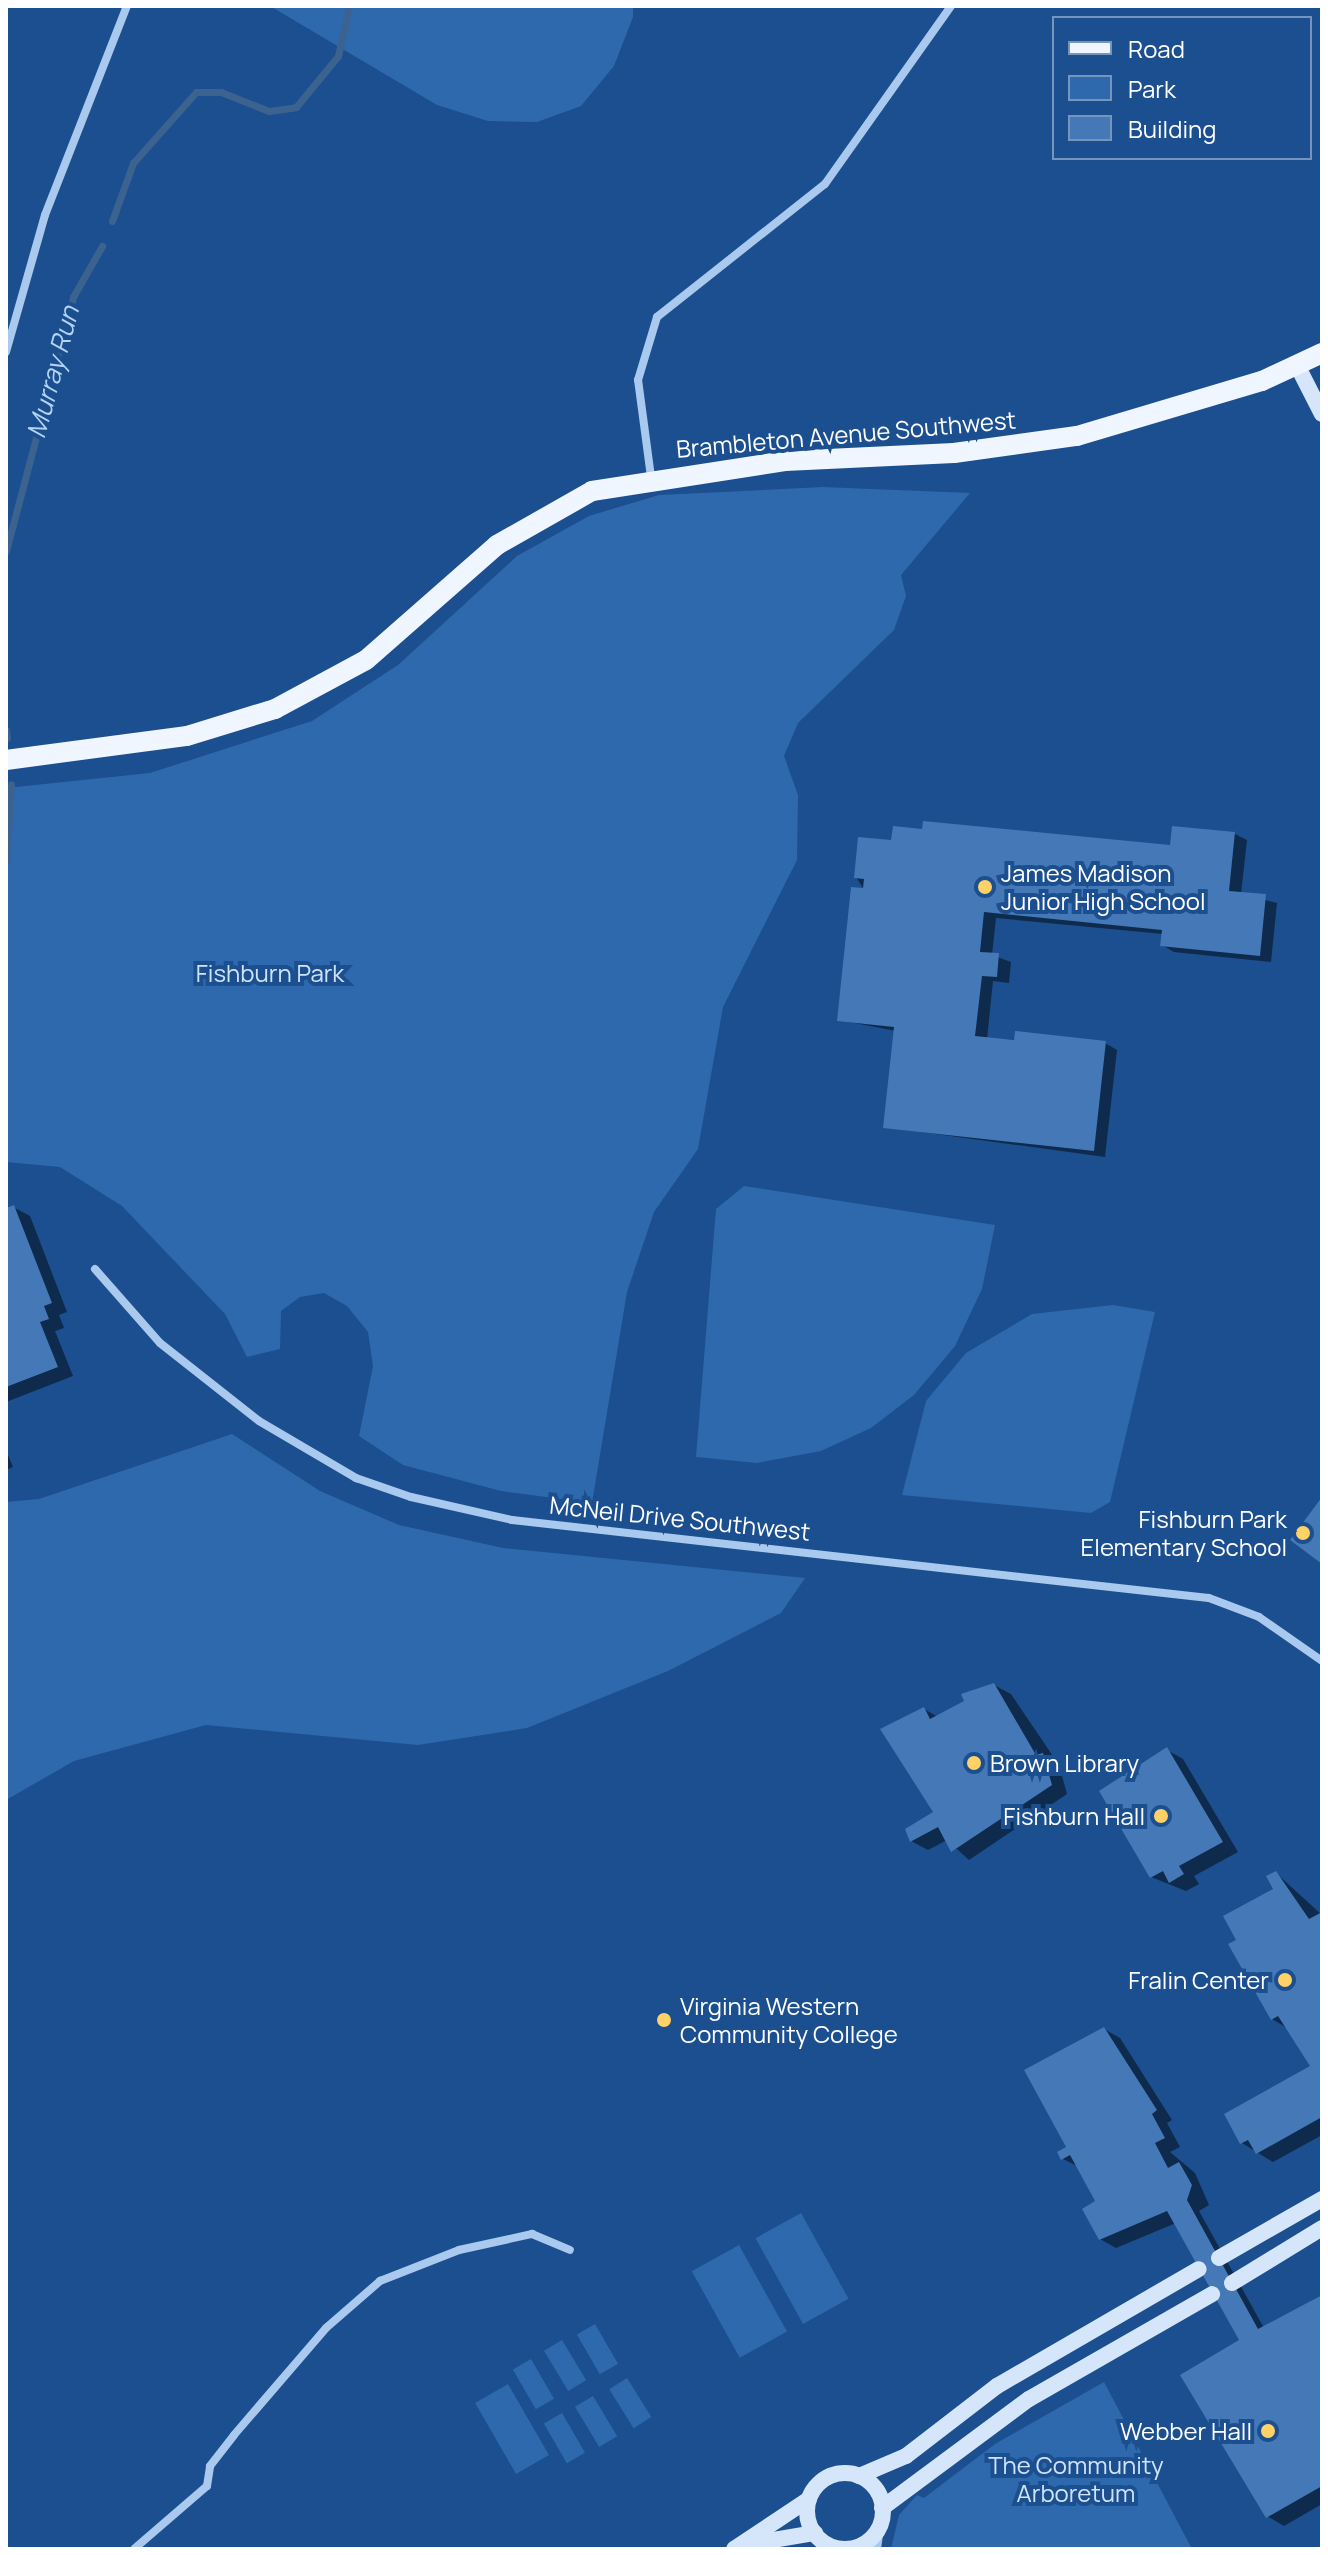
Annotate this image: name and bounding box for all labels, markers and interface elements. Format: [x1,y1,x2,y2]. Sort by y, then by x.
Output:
legend [1052,16,1312,160]
text: Road [1128,32,1185,65]
text: Park [1128,72,1176,105]
text: Building [1128,112,1216,145]
water label: Murray Run [20,303,86,441]
street label: Brambleton Avenue Southwest [675,405,1017,463]
place label: James Madison Junior High School [1001,859,1206,915]
marker: James Madison Junior High School [976,878,994,896]
park label: Fishburn Park [196,959,344,987]
street label: McNeil Drive Southwest [548,1490,812,1546]
place label: Fishburn Park Elementary School [1081,1505,1287,1561]
marker: Fishburn Park Elementary School [1294,1524,1312,1542]
place label: Brown Library [990,1749,1139,1777]
marker: Brown Library [965,1754,983,1772]
place label: Fishburn Hall [1003,1802,1145,1830]
marker: Fishburn Hall [1152,1807,1170,1825]
place label: Fralin Center [1128,1966,1269,1994]
marker: Fralin Center [1276,1971,1294,1989]
place label: Virginia Western Community College [680,1992,898,2048]
marker: Virginia Western Community College [655,2011,673,2029]
place label: Webber Hall [1120,2417,1252,2445]
marker: Webber Hall [1259,2422,1277,2440]
park label: The Community Arboretum [988,2451,1164,2507]

